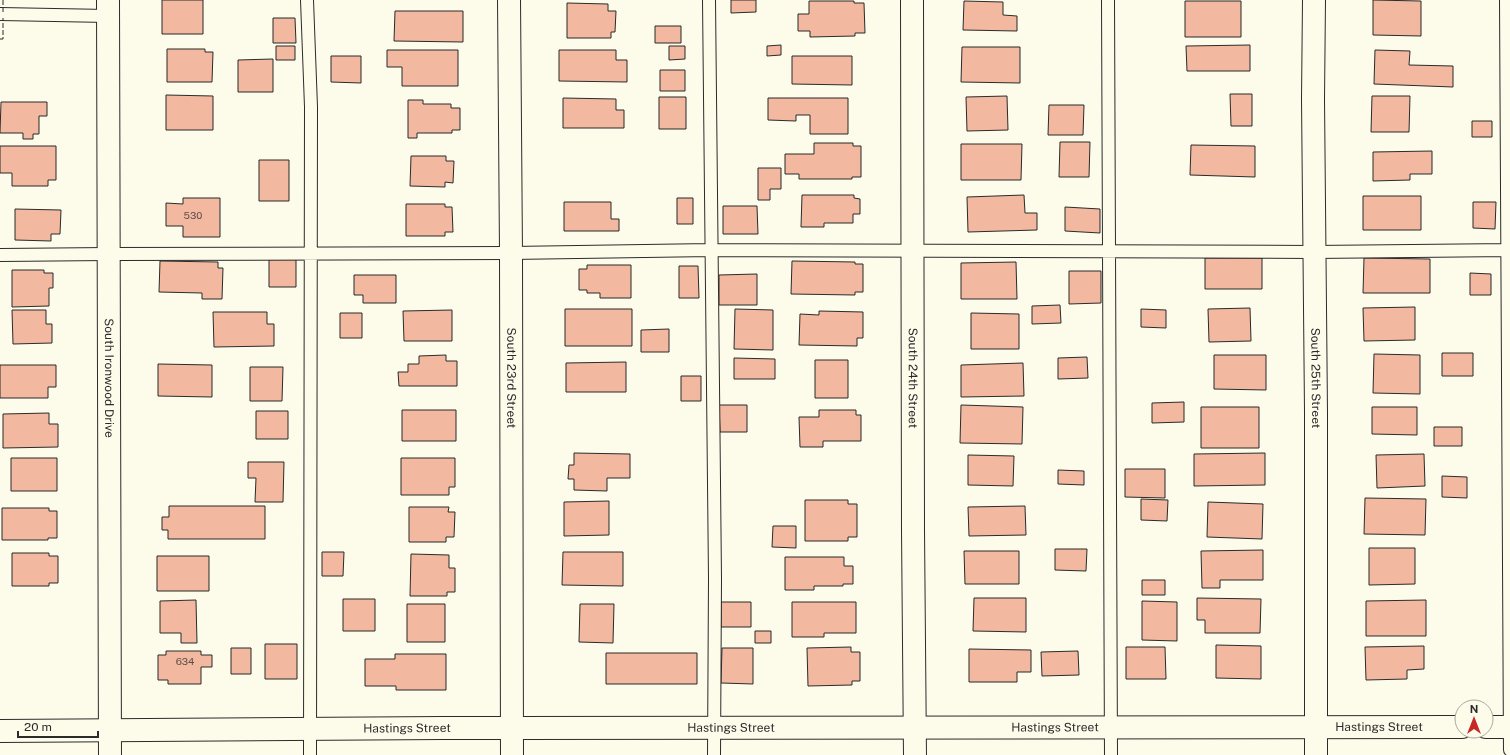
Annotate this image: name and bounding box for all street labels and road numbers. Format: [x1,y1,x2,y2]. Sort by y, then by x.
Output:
street label: South Ironwood Drive [102,318,116,438]
street label: South 23rd Street [504,328,518,429]
street label: South 24th Street [906,328,920,429]
street label: South 25th Street [1308,328,1323,429]
street label: Hastings Street [1011,720,1099,734]
street label: Hastings Street [1335,720,1423,734]
street label: Hastings Street [363,721,451,736]
street label: Hastings Street [687,721,775,735]

